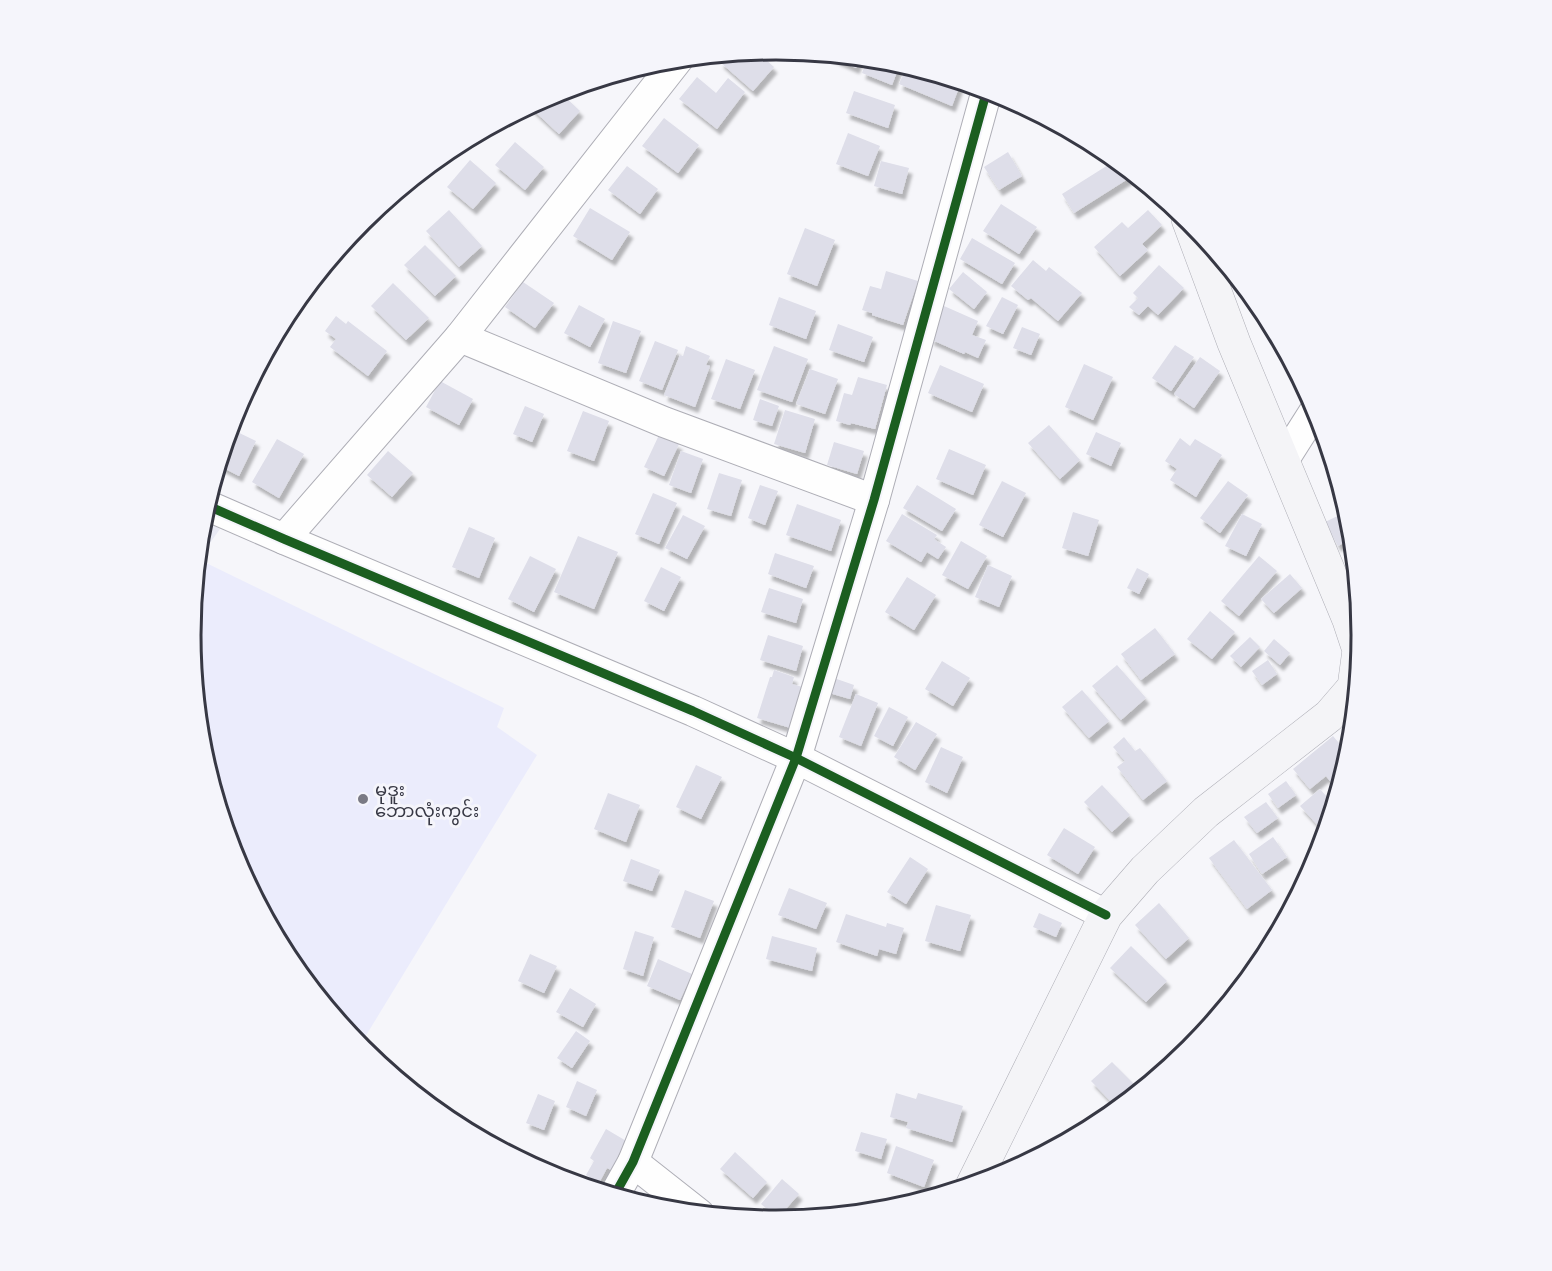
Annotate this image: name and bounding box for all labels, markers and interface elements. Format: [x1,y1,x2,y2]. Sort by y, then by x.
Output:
place label: မုဒူး ဘောလုံးကွင်း [375,778,479,826]
marker: မုဒူး ဘောလုံးကွင်း [356,792,370,806]

